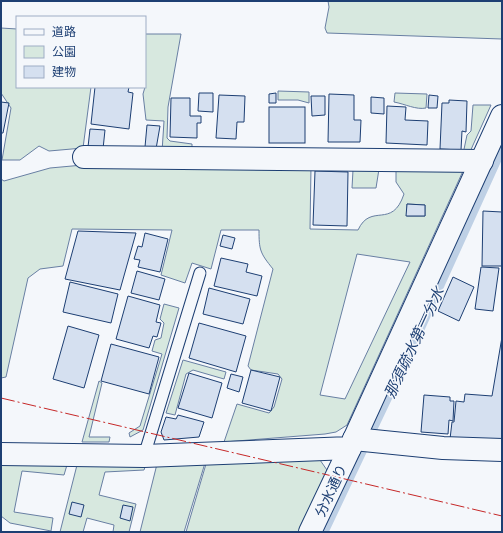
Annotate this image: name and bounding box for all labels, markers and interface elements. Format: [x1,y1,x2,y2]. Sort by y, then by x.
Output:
legend [16,16,146,88]
text: 道路 [52,22,76,39]
text: 公園 [52,42,76,59]
text: 建物 [52,62,76,79]
water label: 那須疏水第一分水 [378,281,449,401]
street label: 分水通り [309,460,351,520]

